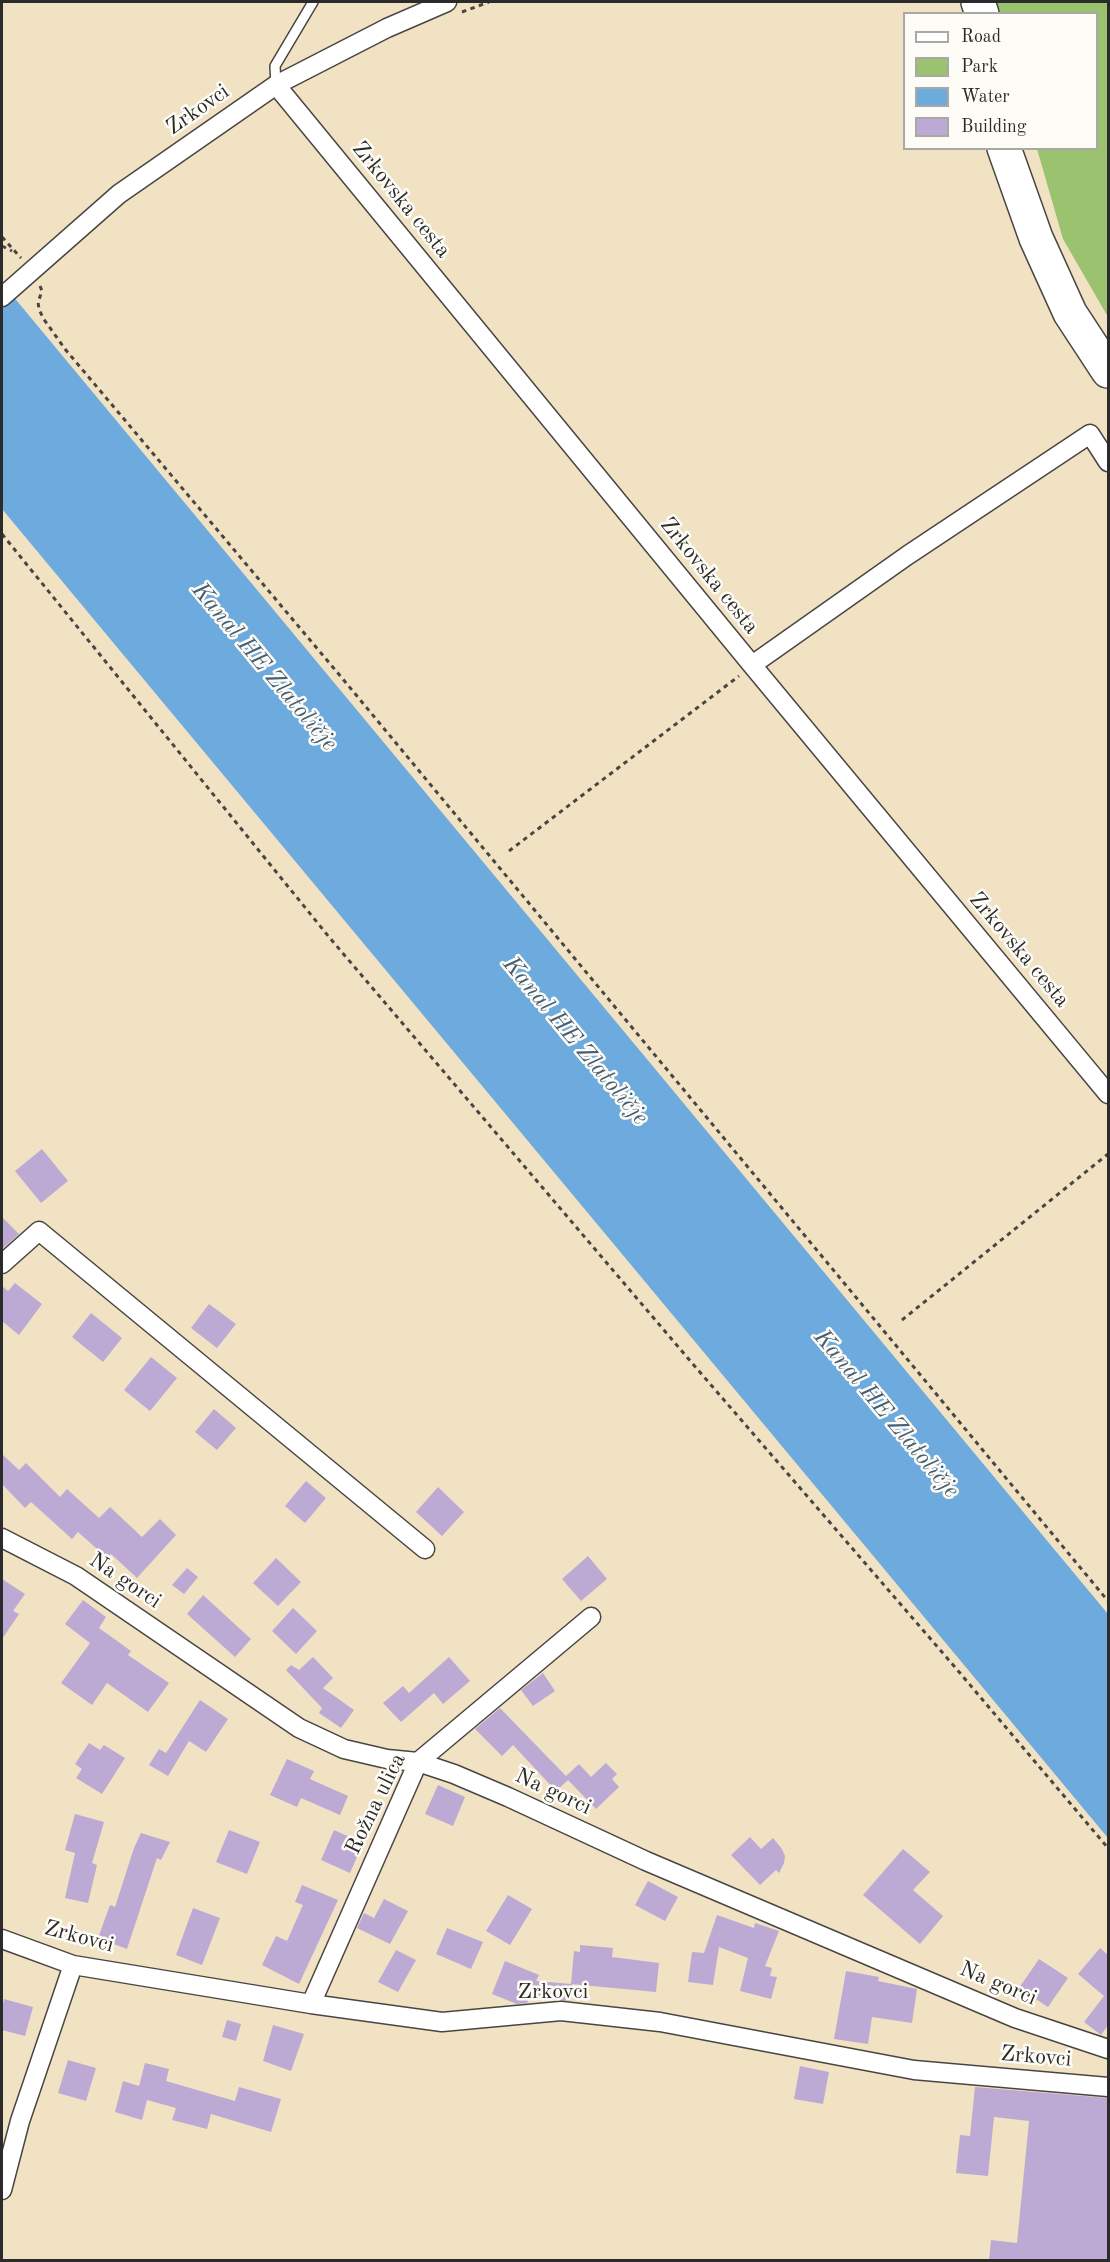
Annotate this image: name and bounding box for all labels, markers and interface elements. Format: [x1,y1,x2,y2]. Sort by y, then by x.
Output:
legend [903,12,1098,150]
text: Road [961,28,1001,46]
text: Park [961,58,998,76]
street label: Zrkovci [161,79,235,141]
text: Water [961,88,1010,106]
text: Building [961,118,1026,136]
street label: Zrkovska cesta [346,136,456,264]
street label: Zrkovska cesta [654,512,764,640]
water label: Kanal HE Zlatoličje [185,577,343,757]
street label: Zrkovska cesta [963,887,1075,1013]
water label: Kanal HE Zlatoličje [496,951,654,1131]
water label: Kanal HE Zlatoličje [807,1324,965,1504]
street label: Na gorci [84,1547,166,1615]
street label: Rožna ulica [340,1749,412,1859]
street label: Na gorci [511,1763,595,1821]
street label: Zrkovci [41,1915,117,1959]
street label: Na gorci [955,1956,1041,2012]
street label: Zrkovci [518,1979,588,2005]
street label: Zrkovci [1000,2041,1072,2073]

